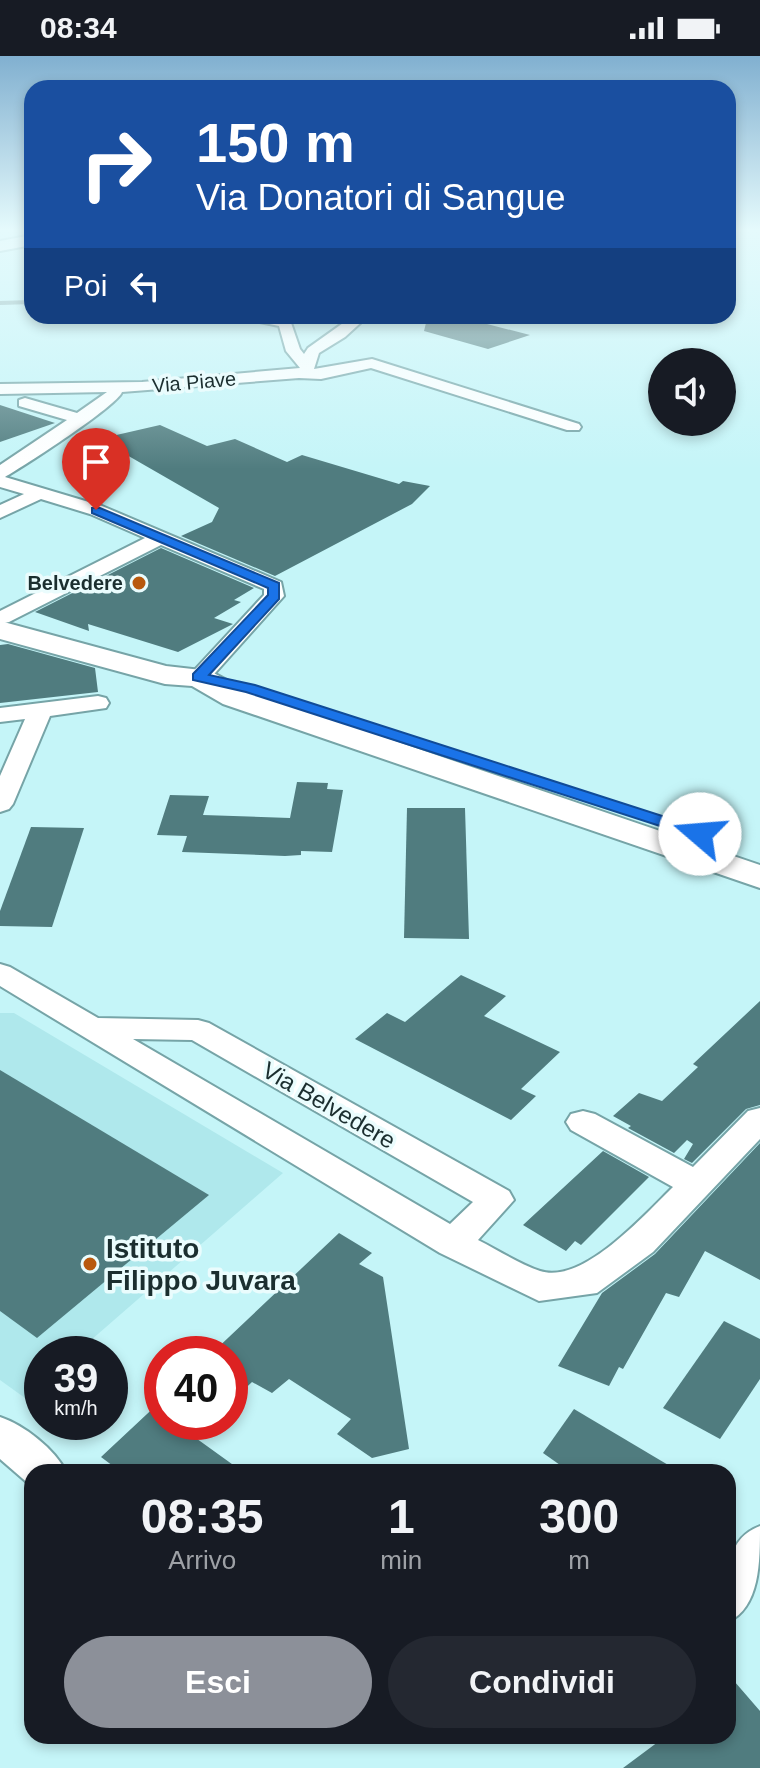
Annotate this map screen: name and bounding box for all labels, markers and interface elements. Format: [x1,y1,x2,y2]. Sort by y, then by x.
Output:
text: 08:34 [40,11,117,44]
text: 150 m [196,111,355,174]
icon: right [64,112,168,216]
text: Via Donatori di Sangue [196,177,566,218]
icon: left [123,264,167,308]
text: Poi [64,269,107,302]
map controls [648,348,736,436]
button: sound [648,348,736,436]
street label: Via Piave [151,367,237,397]
pin [62,428,130,510]
icon: arrive [74,440,118,484]
place label: Belvedere [27,572,123,594]
marker: Belvedere [130,574,148,592]
position arrow [658,792,742,876]
street label: Via Belvedere [258,1056,400,1154]
place label: Istituto Filippo Juvara [106,1233,296,1296]
marker: Istituto Filippo Juvara [81,1255,99,1273]
speed limit sign: 40 [144,1336,248,1440]
text: 39 [54,1356,98,1400]
text: km/h [54,1397,98,1419]
text: 08:35 [141,1490,264,1543]
text: 1 [388,1490,415,1543]
text: 300 [539,1490,619,1543]
text: Arrivo [168,1545,236,1575]
text: min [380,1545,422,1575]
text: m [568,1545,590,1575]
button: Esci [64,1636,372,1728]
button: Condividi [388,1636,696,1728]

